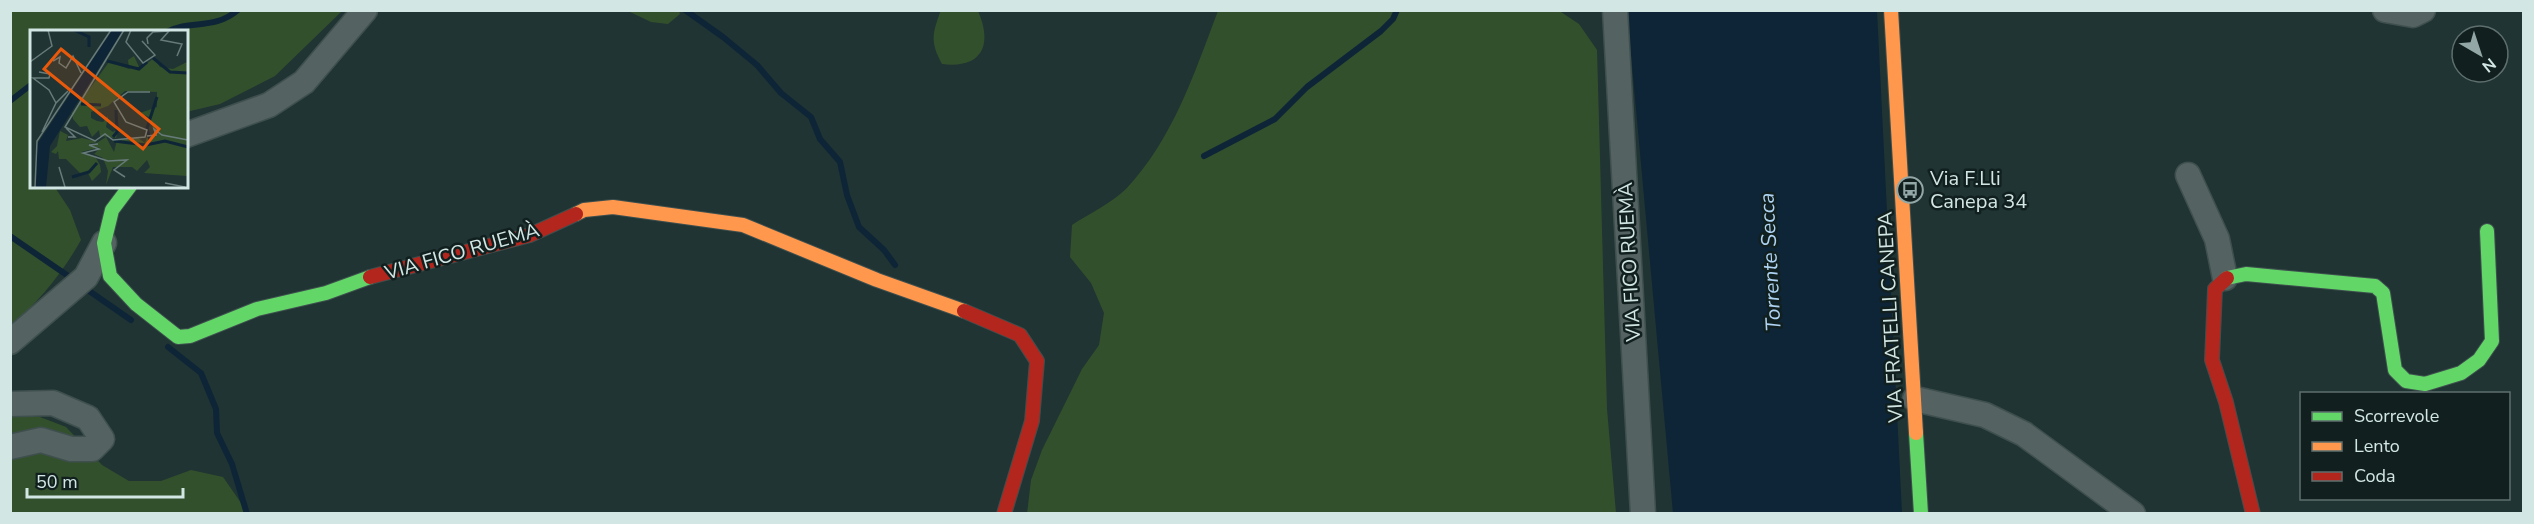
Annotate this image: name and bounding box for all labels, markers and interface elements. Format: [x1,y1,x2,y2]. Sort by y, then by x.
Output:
north arrow [2450,24,2510,84]
inset map [30,30,188,188]
text: N [2477,53,2500,77]
place label: Via F.Lli Canepa 34 [1929,165,2027,215]
bus stop icon: Via F.Lli Canepa 34 [1895,175,1925,205]
street label: VIA FICO RUEMÀ [1612,181,1647,343]
water label: Torrente Secca [1752,192,1788,332]
street label: VIA FRATELLI CANEPA [1871,210,1910,424]
street label: VIA FICO RUEMÀ [381,216,543,287]
legend [2300,392,2510,500]
text: Scorrevole [2354,404,2439,428]
text: Lento [2354,434,2400,458]
scale bar [27,461,183,499]
text: Coda [2354,464,2396,488]
text: 50 m [36,470,78,494]

